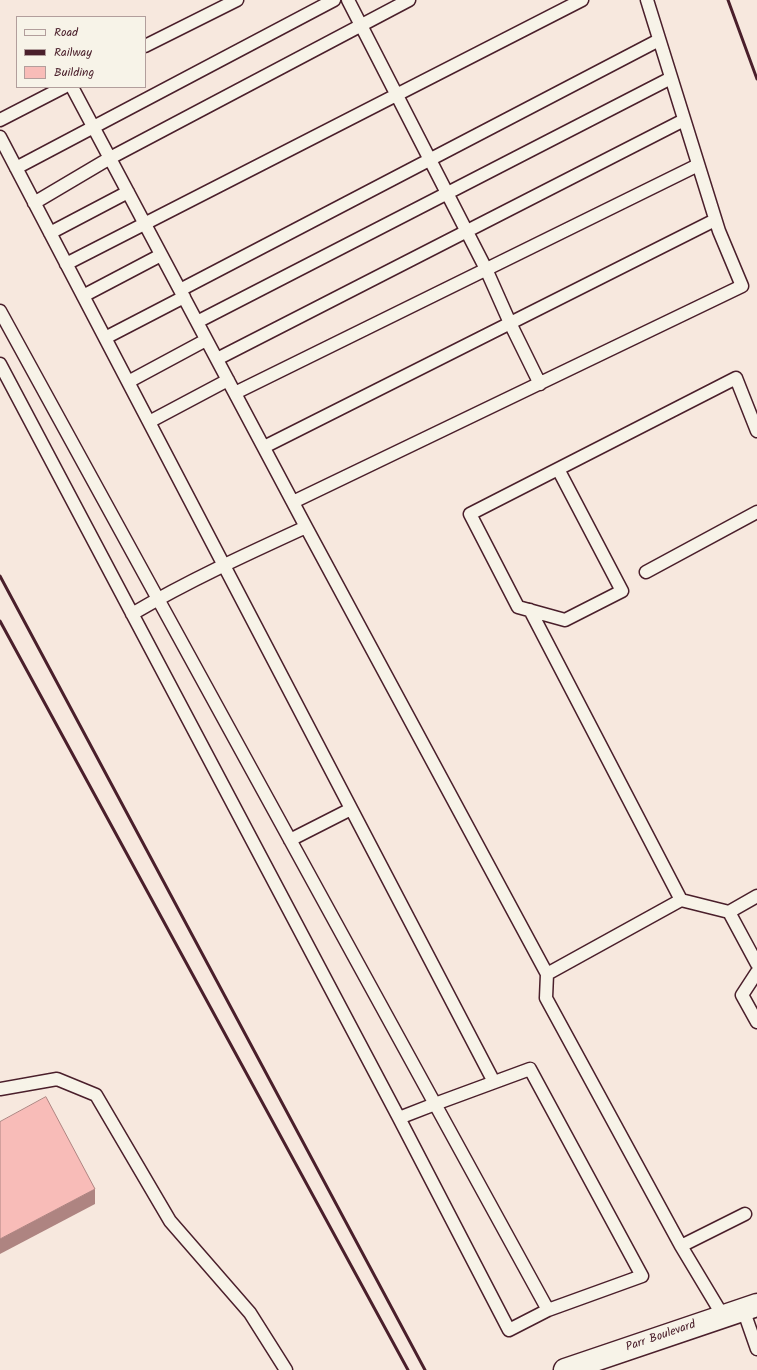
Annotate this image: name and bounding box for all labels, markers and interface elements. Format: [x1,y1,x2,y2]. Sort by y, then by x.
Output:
legend [16,16,146,88]
text: Road [54,23,78,42]
text: Railway [54,43,92,62]
text: Building [54,63,94,82]
street label: Parr Boulevard [624,1318,698,1356]

